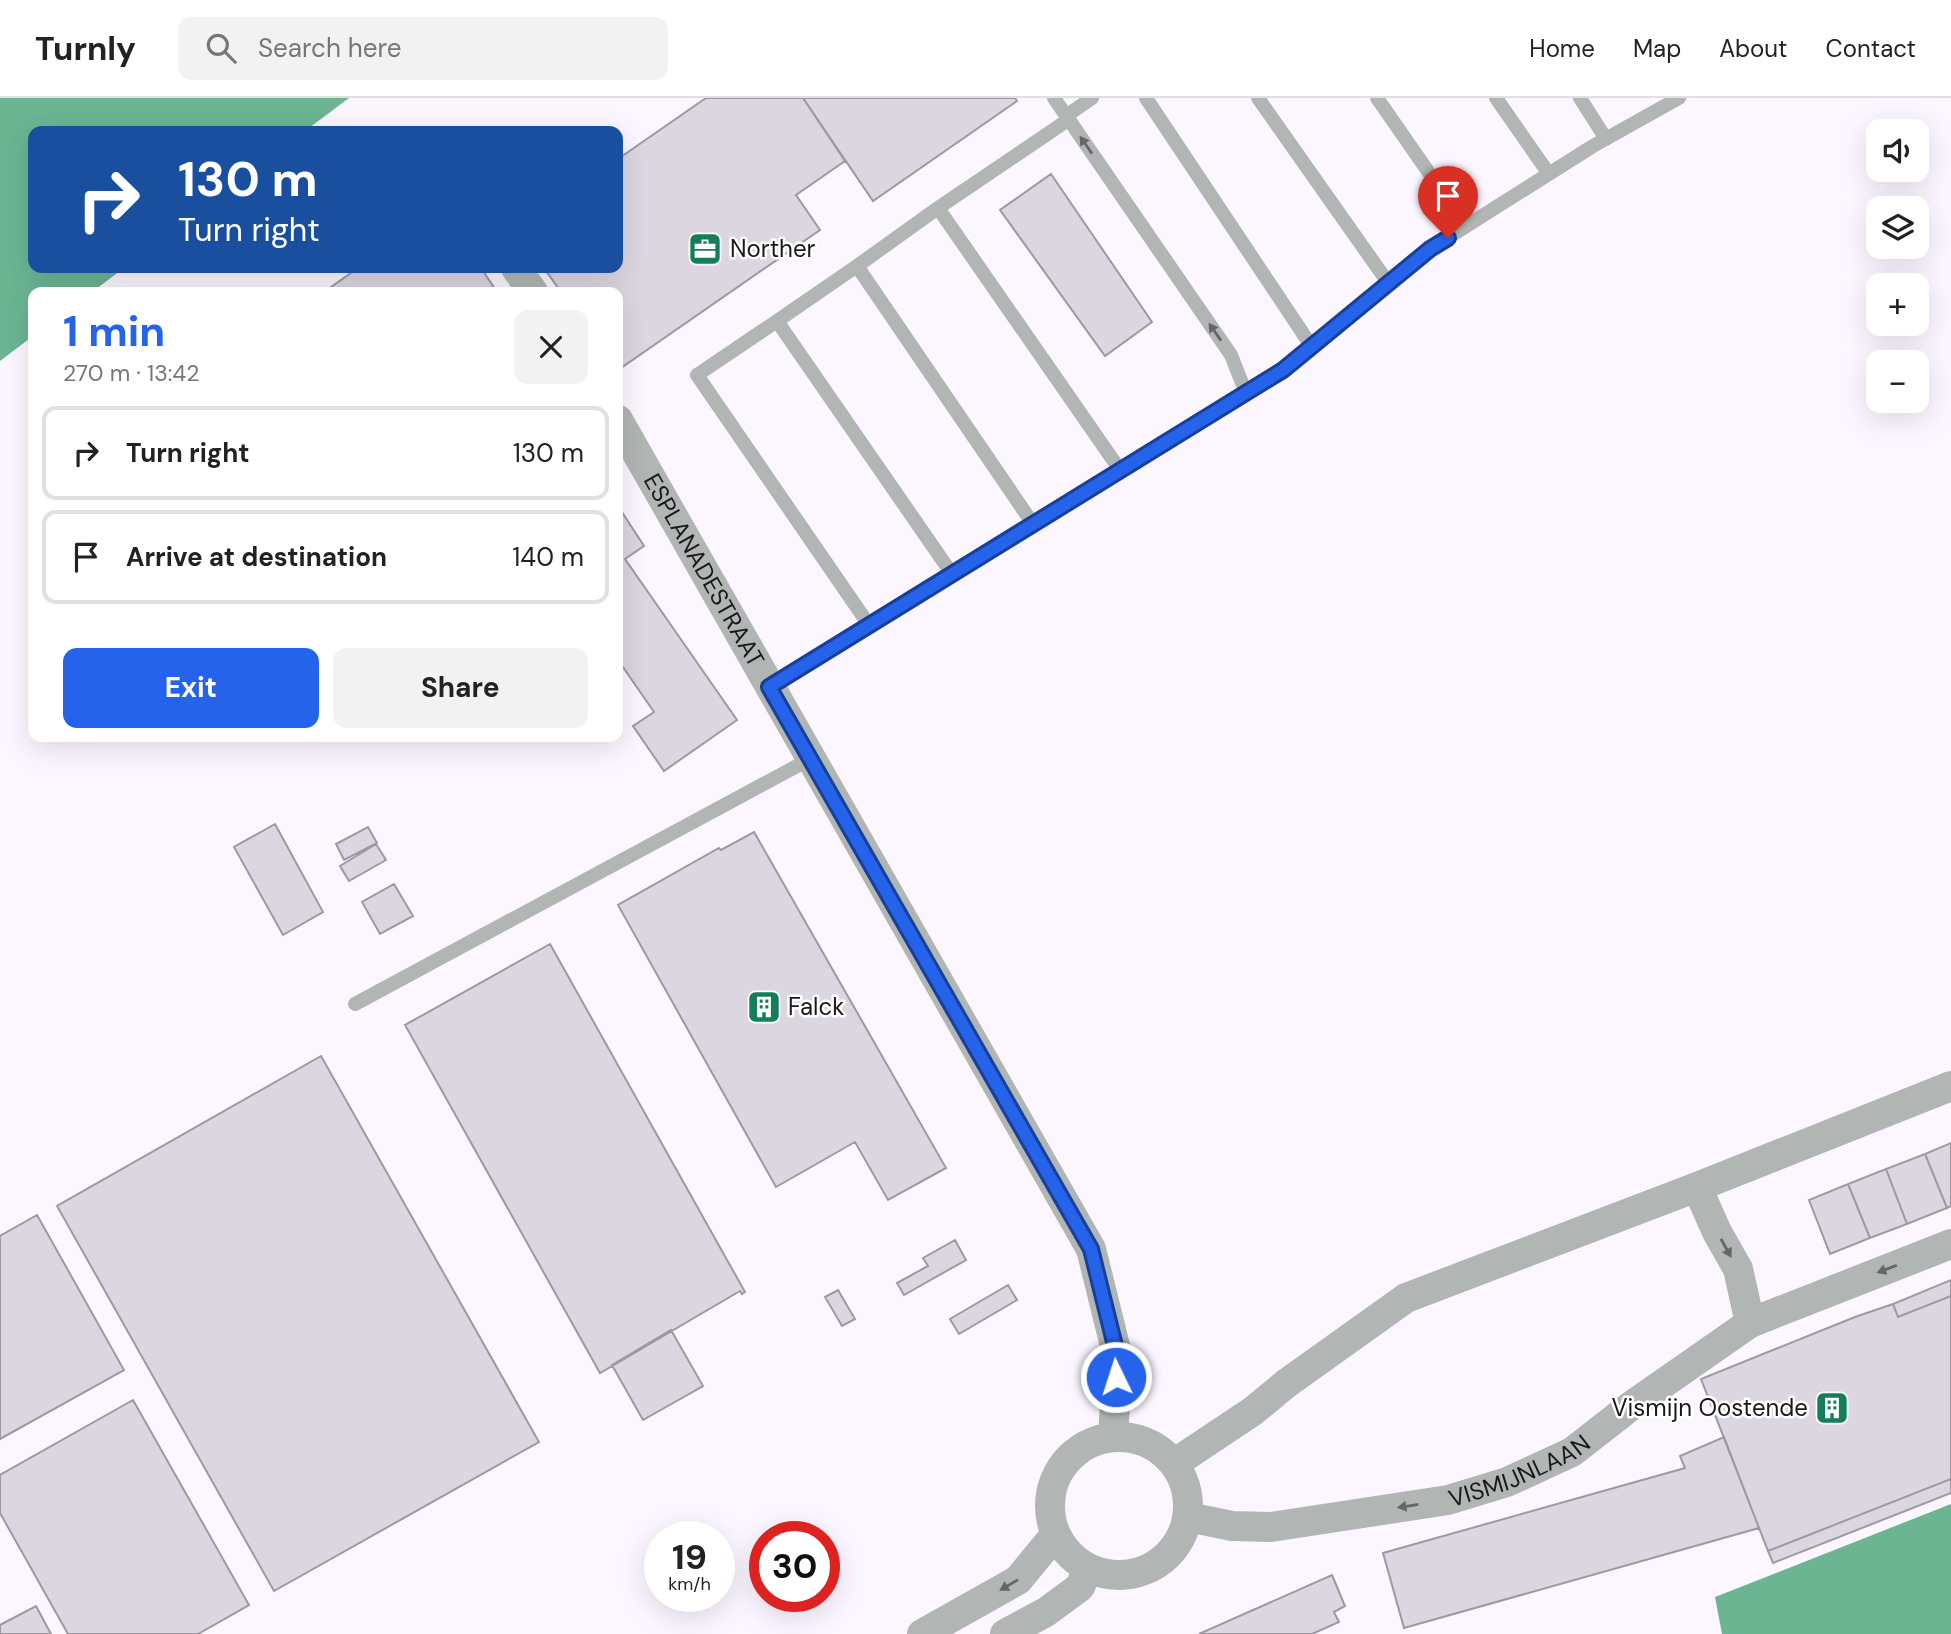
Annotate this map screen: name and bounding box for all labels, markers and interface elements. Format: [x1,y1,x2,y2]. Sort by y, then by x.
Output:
search box [178,17,668,80]
text: Turnly [35,27,136,70]
icon: search [202,29,240,67]
text: Search here [258,31,401,65]
text: Home [1529,33,1595,64]
text: Map [1633,33,1681,64]
text: About [1719,33,1788,64]
text: Contact [1826,33,1916,64]
map controls [1866,119,1929,413]
button: sound [1866,119,1929,182]
one-way arrow [1079,136,1093,154]
text: 130 m [178,147,318,211]
icon: right [63,154,154,245]
pin [1418,166,1478,238]
icon: arrive [1429,177,1467,215]
button: layers [1866,196,1929,259]
text: Turn right [178,209,320,251]
office icon: Norther [686,230,724,268]
place label: Norther [730,233,816,264]
button: + [1866,273,1929,336]
text: 1 min [63,304,165,359]
button: close [514,310,588,384]
one-way arrow [1208,323,1222,341]
button: − [1866,350,1929,413]
text: 270 m · 13:42 [63,358,200,388]
icon: right [67,434,105,472]
text: Turn right [126,436,250,470]
text: 130 m [513,436,584,470]
street label: ESPLANADESTRAAT [637,468,771,672]
icon: arrive [67,538,105,576]
text: Arrive at destination [126,540,387,574]
text: 140 m [512,540,584,574]
button: Exit [63,648,319,728]
button: Share [333,648,588,728]
building icon: Falck [745,988,783,1026]
place label: Falck [788,991,844,1022]
one-way arrow [1720,1239,1732,1258]
one-way arrow [1877,1264,1898,1275]
position arrow [1079,1340,1153,1414]
building icon: Vismijn Oostende [1813,1389,1851,1427]
place label: Vismijn Oostende [1612,1392,1808,1423]
street label: VISMIJNLAAN [1445,1427,1596,1514]
one-way arrow [1397,1501,1419,1512]
speed limit sign: 30 [749,1521,840,1612]
text: 19 [672,1534,707,1580]
text: km/h [668,1572,711,1596]
one-way arrow [999,1578,1018,1591]

